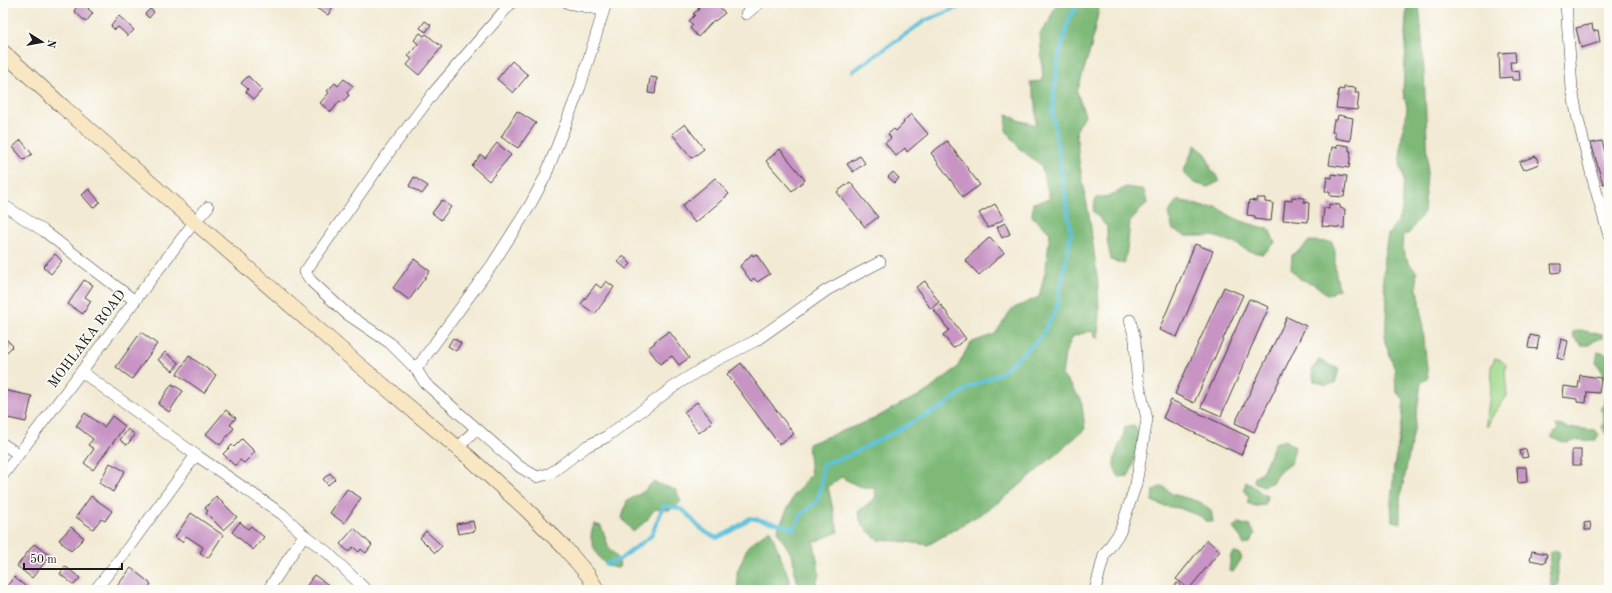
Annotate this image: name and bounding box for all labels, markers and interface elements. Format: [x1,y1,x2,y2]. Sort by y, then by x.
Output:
north arrow [22,22,62,62]
text: N [44,38,57,49]
street label: MOHLAKA ROAD [46,287,128,391]
scale bar [24,545,122,571]
text: 50 m [30,553,57,566]

